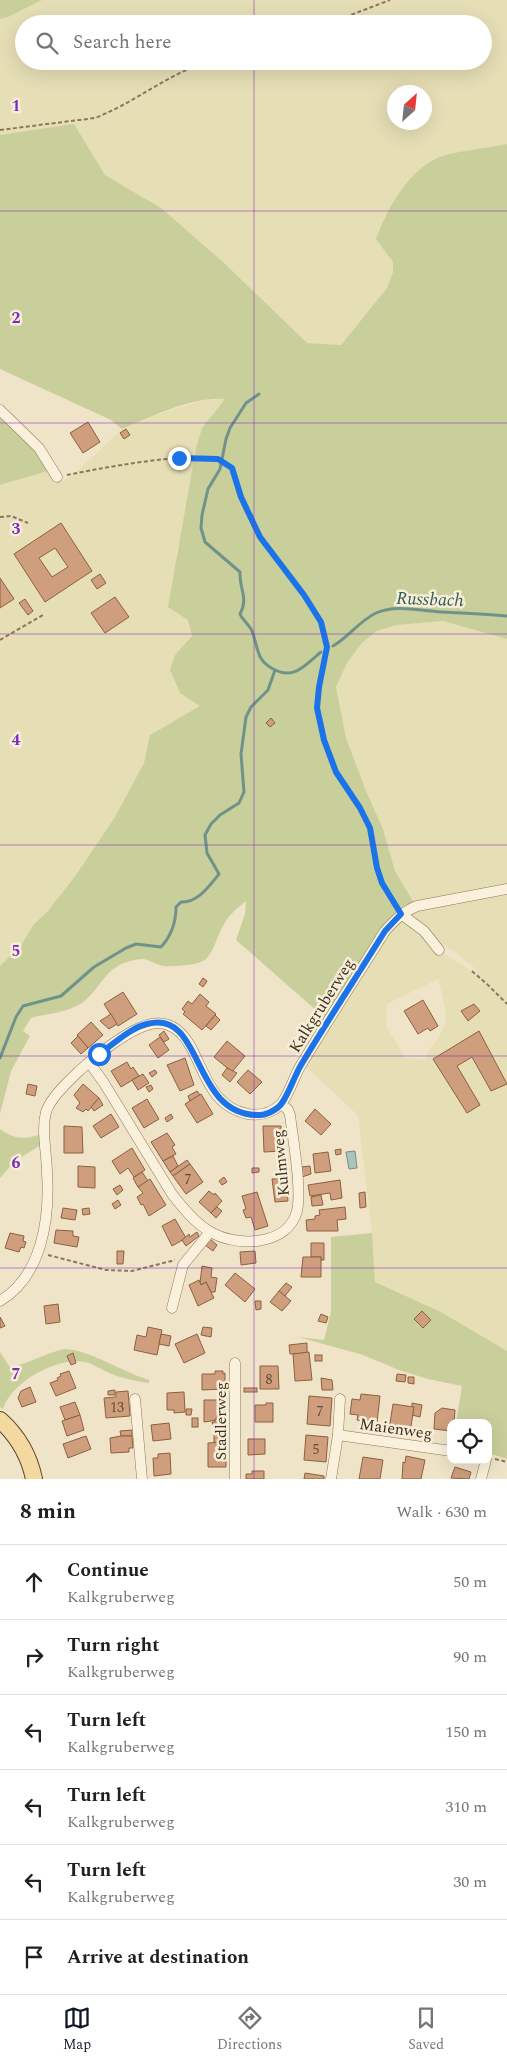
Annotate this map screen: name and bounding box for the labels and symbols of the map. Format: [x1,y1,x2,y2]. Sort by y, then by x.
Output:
north arrow [387,85,432,130]
text: 1 [12,94,20,118]
text: 2 [12,306,21,330]
route end [168,447,191,470]
text: 3 [12,517,21,541]
water label: Russbach [396,585,464,614]
text: 4 [12,728,21,752]
text: 5 [12,939,20,963]
street label: Kalkgruberweg [283,954,361,1058]
route start [88,1043,111,1066]
street label: Kulmweg [266,1129,296,1197]
text: 6 [12,1151,21,1175]
house number: 7 [185,1169,192,1190]
text: 7 [12,1362,21,1386]
house number: 8 [266,1369,273,1390]
street label: Stadlerweg [209,1382,233,1460]
house number: 13 [110,1397,124,1418]
house number: 7 [317,1401,324,1422]
street label: Maienweg [358,1412,434,1446]
house number: 5 [313,1439,320,1460]

